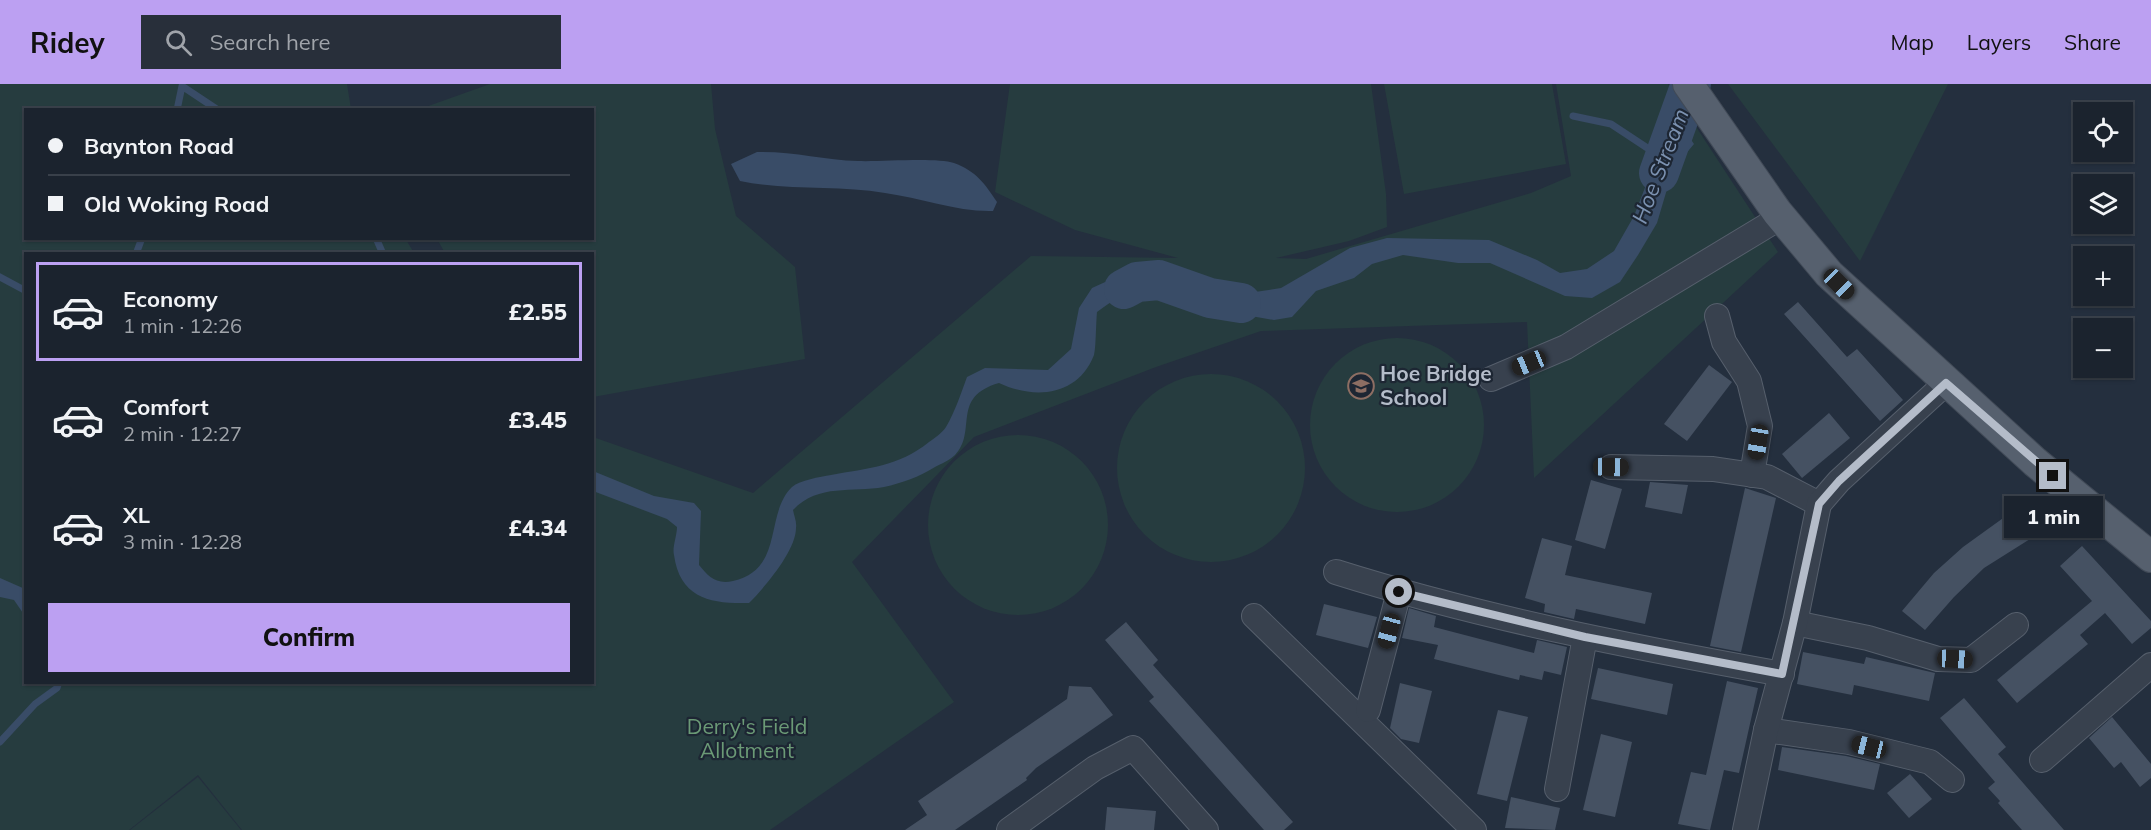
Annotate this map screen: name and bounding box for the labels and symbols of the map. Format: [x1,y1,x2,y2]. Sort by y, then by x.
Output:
water label: Hoe Stream [1625,105,1695,227]
car [1820,265,1858,303]
car [1509,348,1549,378]
place label: Hoe Bridge School [1380,360,1492,410]
school or university icon: Hoe Bridge School [1346,371,1376,401]
car [1746,423,1770,461]
car [1593,458,1629,476]
route end [2039,462,2066,489]
callout: 1 min [2004,497,2102,539]
route start [1385,578,1412,605]
car [1376,611,1402,651]
car [1937,649,1973,669]
park label: Derry's Field Allotment [687,713,807,763]
car [1849,734,1889,760]

